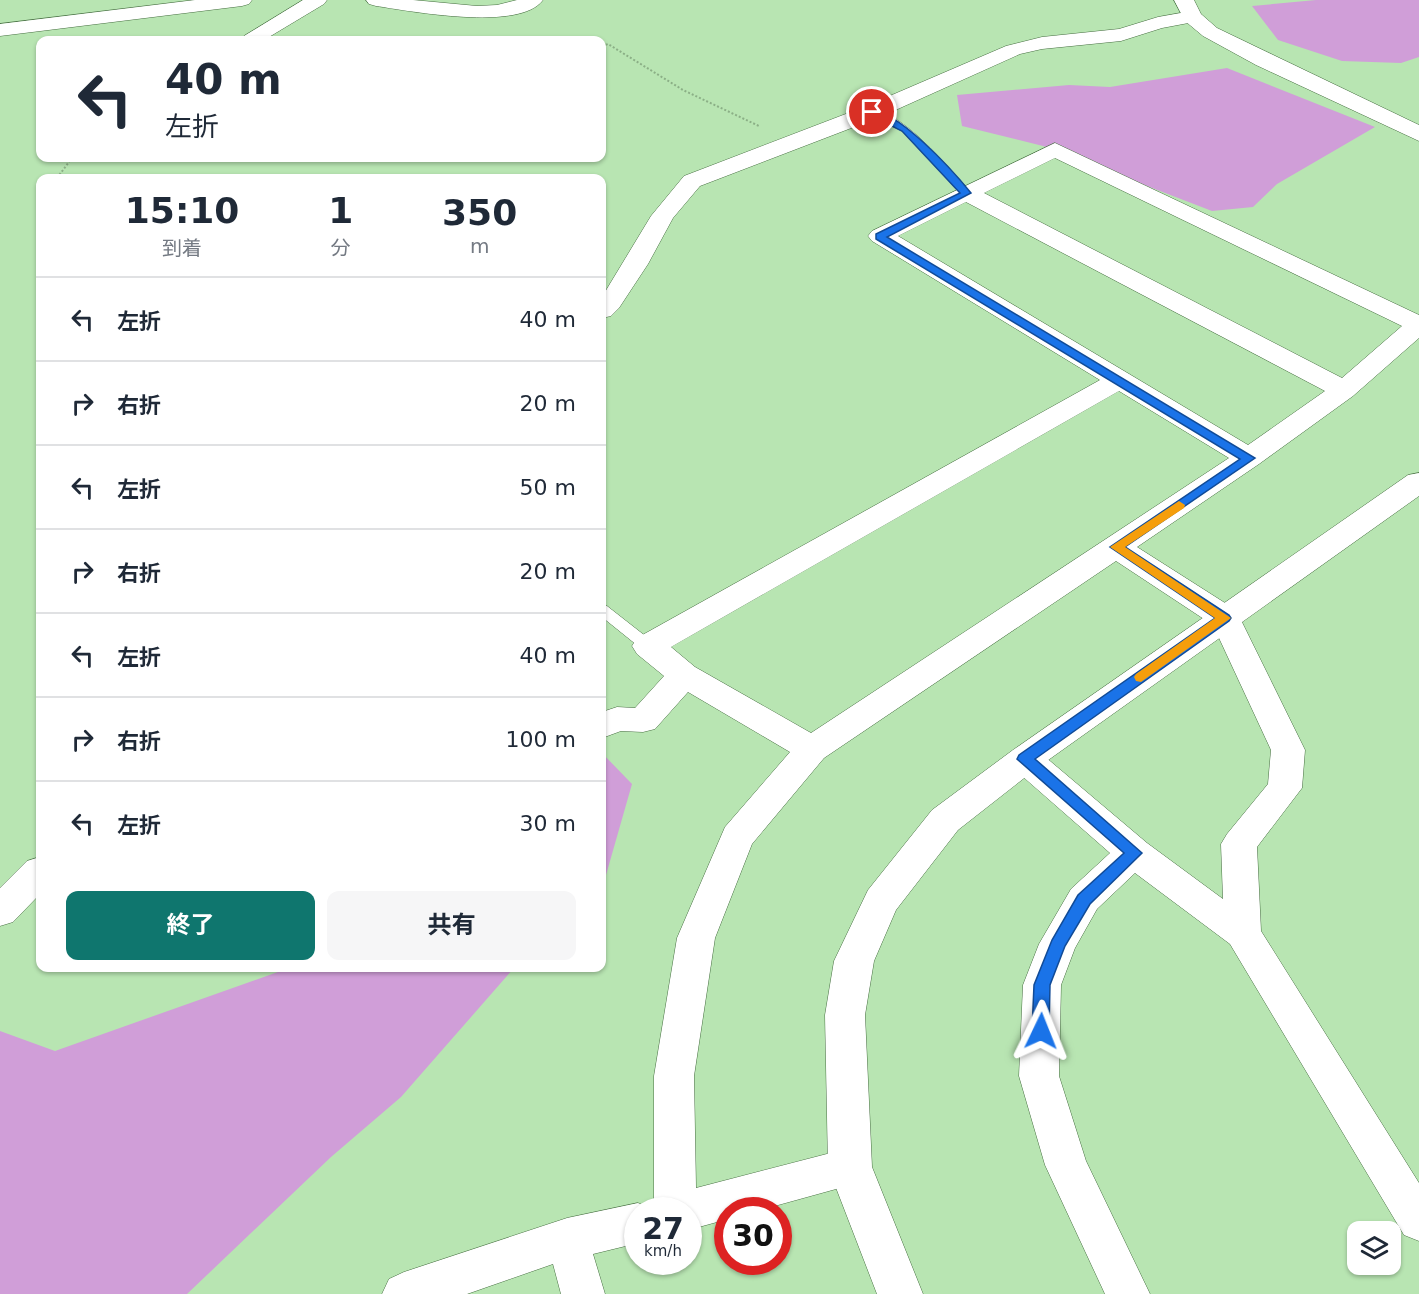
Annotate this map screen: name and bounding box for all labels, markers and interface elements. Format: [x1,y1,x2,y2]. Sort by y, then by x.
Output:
text: 40 m [165,55,282,104]
icon: left [66,60,144,138]
pin [846,86,897,137]
icon: arrive [855,95,888,128]
text: 左折 [165,111,219,142]
text: 15:10 [125,190,239,231]
text: 1 [328,190,353,231]
text: 350 [442,192,517,233]
text: m [470,234,489,258]
text: 到着 [162,236,202,260]
text: 分 [331,236,351,260]
icon: left [66,303,99,336]
text: 40 m [520,307,576,332]
text: 左折 [117,309,161,334]
icon: right [66,387,99,420]
text: 20 m [520,391,576,416]
text: 右折 [117,393,161,418]
icon: left [66,471,99,504]
text: 50 m [520,475,576,500]
text: 左折 [117,477,161,502]
icon: right [66,555,99,588]
text: 20 m [520,559,576,584]
text: 右折 [117,561,161,586]
icon: left [66,639,99,672]
text: 40 m [520,643,576,668]
text: 左折 [117,645,161,670]
icon: right [66,723,99,756]
text: 100 m [506,727,576,752]
text: 右折 [117,729,161,754]
icon: left [66,807,99,840]
text: 30 m [520,811,576,836]
text: 左折 [117,813,161,838]
button: 終了 [66,891,315,960]
button: 共有 [327,891,576,960]
position arrow [1009,999,1073,1063]
speed limit sign: 30 [714,1197,792,1275]
text: 27 [642,1211,684,1246]
map controls [1347,1221,1401,1275]
button: layers [1347,1221,1401,1275]
text: km/h [644,1242,682,1260]

